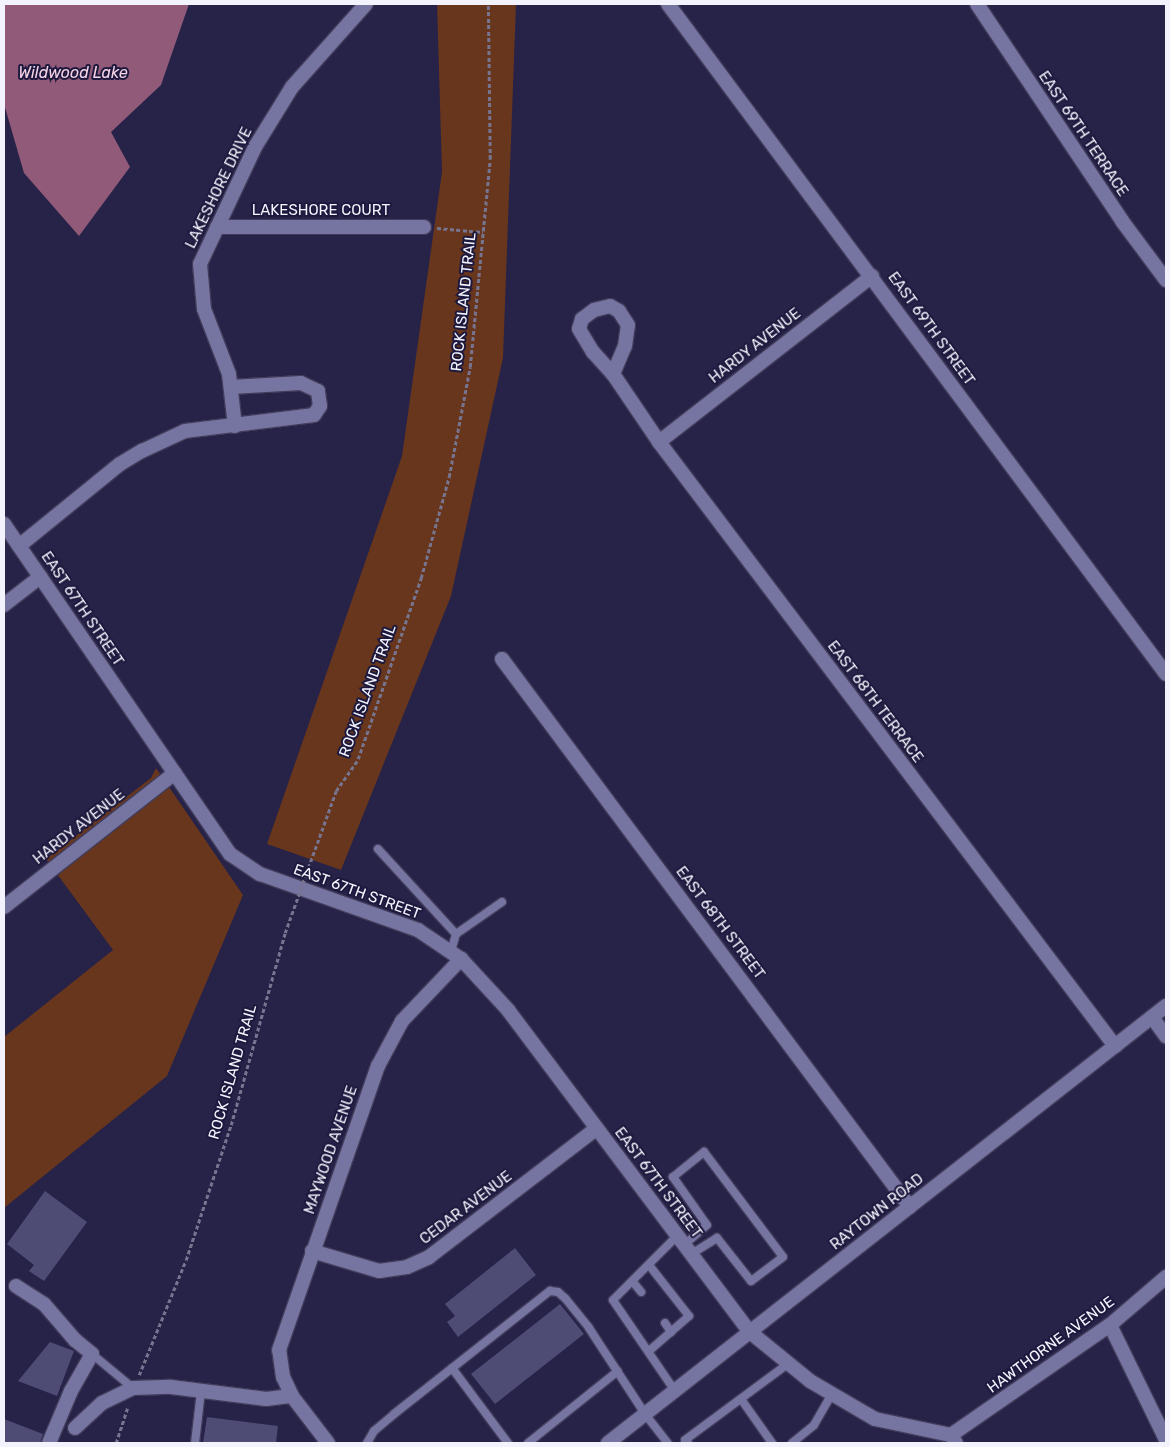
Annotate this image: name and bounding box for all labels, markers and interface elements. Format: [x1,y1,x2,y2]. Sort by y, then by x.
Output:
water label: Wildwood Lake [18,63,128,83]
street label: EAST 69TH TERRACE [1034,68,1132,200]
street label: LAKESHORE DRIVE [182,124,256,252]
street label: LAKESHORE COURT [252,202,390,220]
street label: ROCK ISLAND TRAIL [448,231,480,373]
street label: EAST 69TH STREET [884,269,978,389]
street label: HARDY AVENUE [705,304,805,388]
street label: EAST 67TH STREET [37,548,127,670]
street label: ROCK ISLAND TRAIL [336,622,400,760]
street label: EAST 68TH TERRACE [823,637,927,767]
street label: HARDY AVENUE [29,785,129,869]
street label: EAST 67TH STREET [291,861,423,923]
street label: EAST 68TH STREET [672,863,768,983]
street label: ROCK ISLAND TRAIL [205,1002,261,1142]
street label: MAYWOOD AVENUE [301,1083,361,1217]
street label: EAST 67TH STREET [610,1124,706,1242]
street label: CEDAR AVENUE [416,1167,516,1249]
street label: RAYTOWN ROAD [827,1170,927,1254]
street label: HAWTHORNE AVENUE [984,1293,1118,1397]

